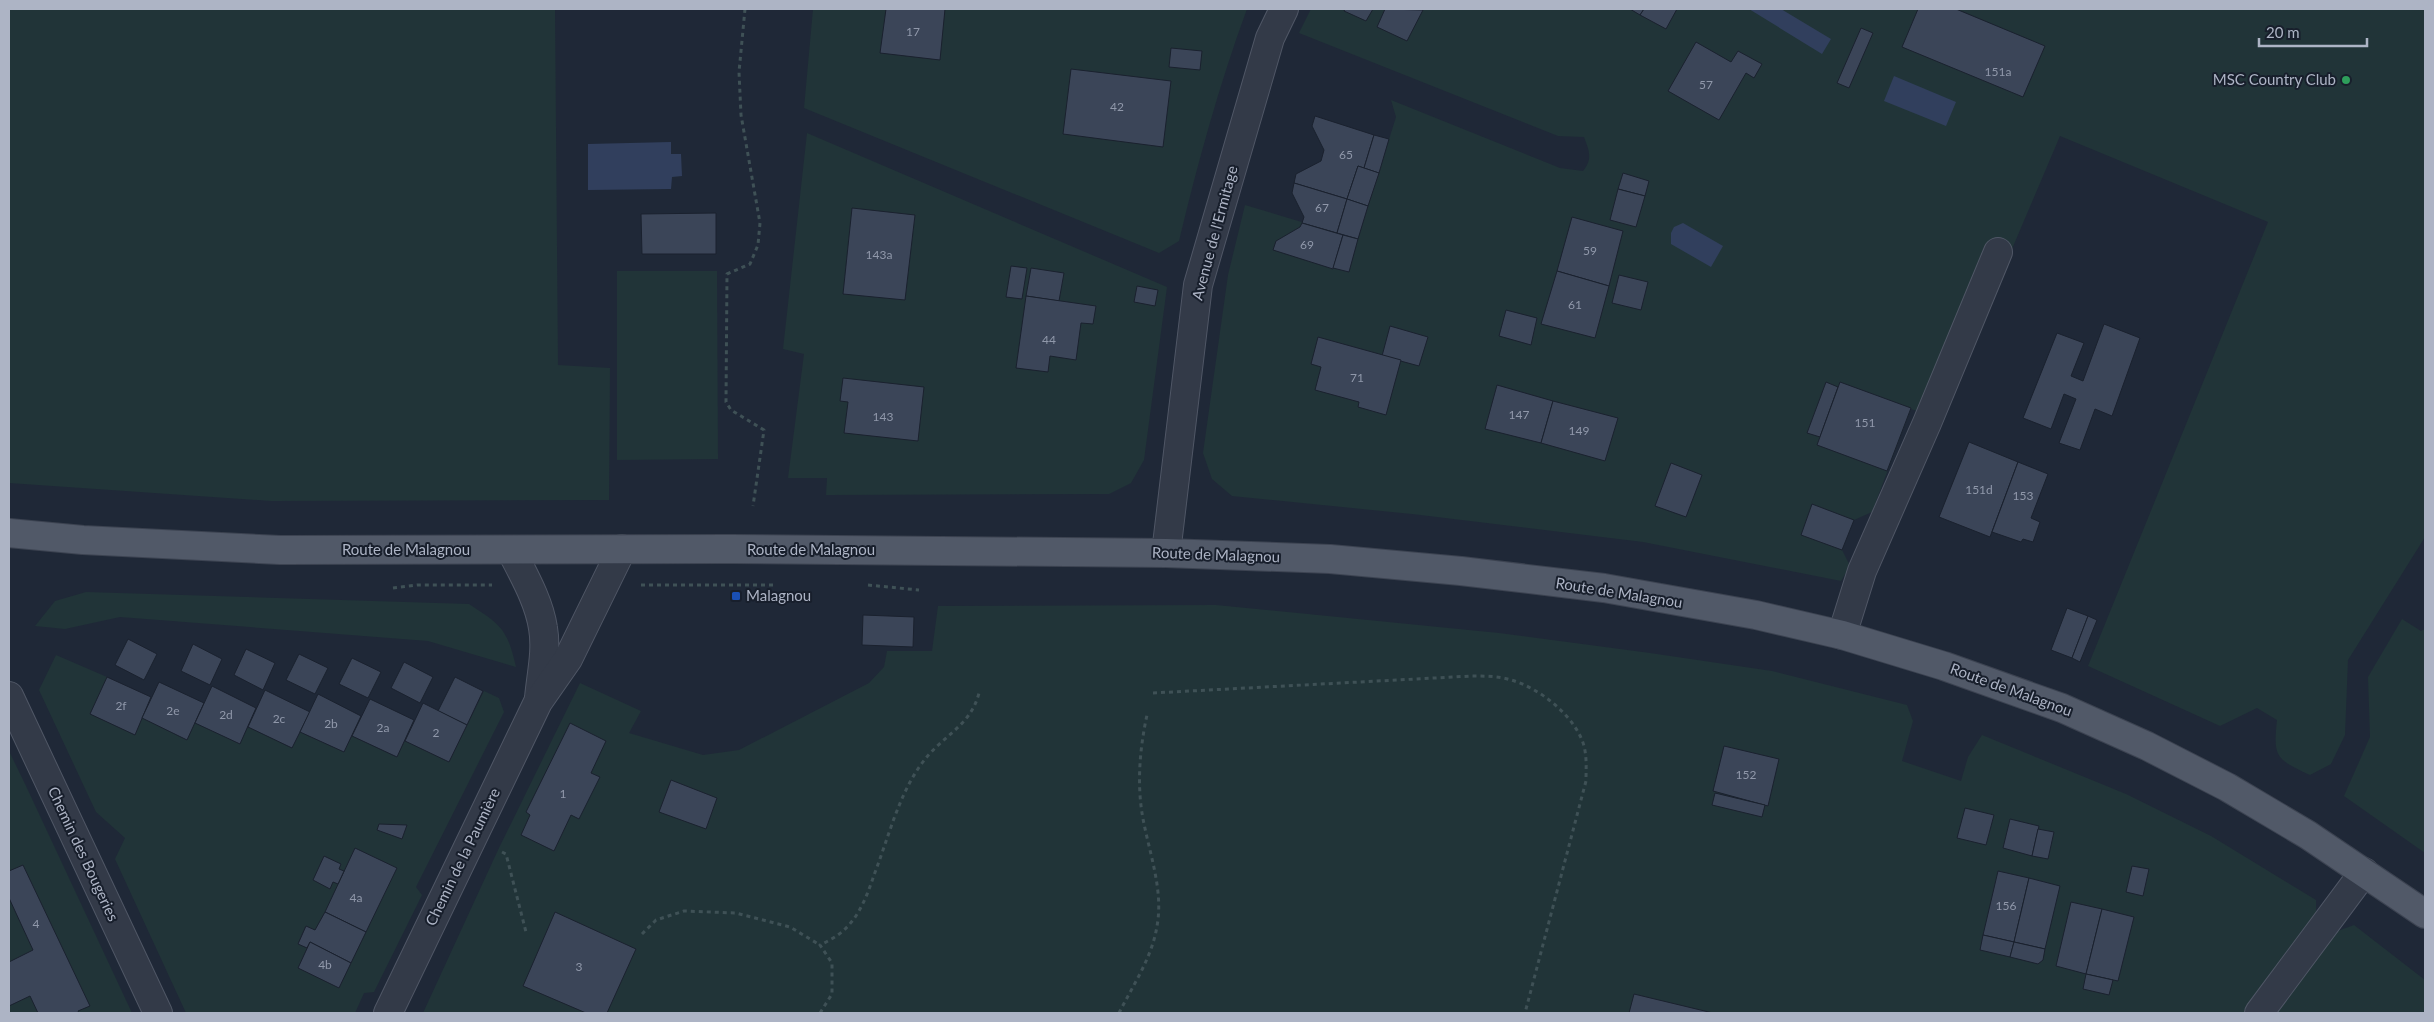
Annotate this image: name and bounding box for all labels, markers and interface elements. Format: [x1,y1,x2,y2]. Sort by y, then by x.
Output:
scale bar [2259,15,2366,47]
text: 20 m [2266,23,2300,41]
house number: 17 [906,24,920,39]
house number: 151a [1985,64,2011,79]
place label: MSC Country Club [2213,70,2336,88]
marker: MSC Country Club [2340,74,2352,86]
house number: 57 [1699,77,1713,92]
house number: 42 [1110,99,1124,114]
house number: 65 [1339,147,1353,162]
street label: Avenue de l'Ermitage [1187,163,1241,302]
house number: 67 [1315,200,1329,215]
house number: 69 [1300,237,1314,252]
house number: 59 [1583,243,1597,258]
house number: 143a [866,247,892,262]
house number: 61 [1568,297,1582,312]
house number: 44 [1042,332,1056,347]
house number: 71 [1350,370,1364,385]
house number: 147 [1509,407,1529,422]
house number: 143 [873,409,893,424]
house number: 151 [1855,415,1875,430]
house number: 149 [1569,423,1589,438]
house number: 151d [1965,482,1993,497]
house number: 153 [2013,488,2033,503]
street label: Route de Malagnou [342,540,470,558]
street label: Route de Malagnou [747,540,875,558]
street label: Route de Malagnou [1152,543,1280,565]
street label: Route de Malagnou [1554,573,1684,611]
place label: Malagnou [746,586,811,604]
marker: Malagnou [730,590,742,602]
street label: Route de Malagnou [1948,659,2075,719]
house number: 2f [115,698,127,713]
house number: 2e [166,703,180,718]
house number: 2d [219,707,233,722]
house number: 2c [273,711,286,726]
house number: 2b [324,716,338,731]
house number: 2a [377,720,389,735]
house number: 2 [433,725,440,740]
house number: 152 [1736,767,1756,782]
street label: Chemin des Bougeries [45,783,123,924]
street label: Chemin de la Paumière [421,785,503,928]
house number: 1 [560,786,567,801]
house number: 4a [350,890,362,905]
house number: 156 [1996,898,2016,913]
house number: 4 [33,916,40,931]
house number: 4b [318,957,332,972]
house number: 3 [576,959,583,974]

